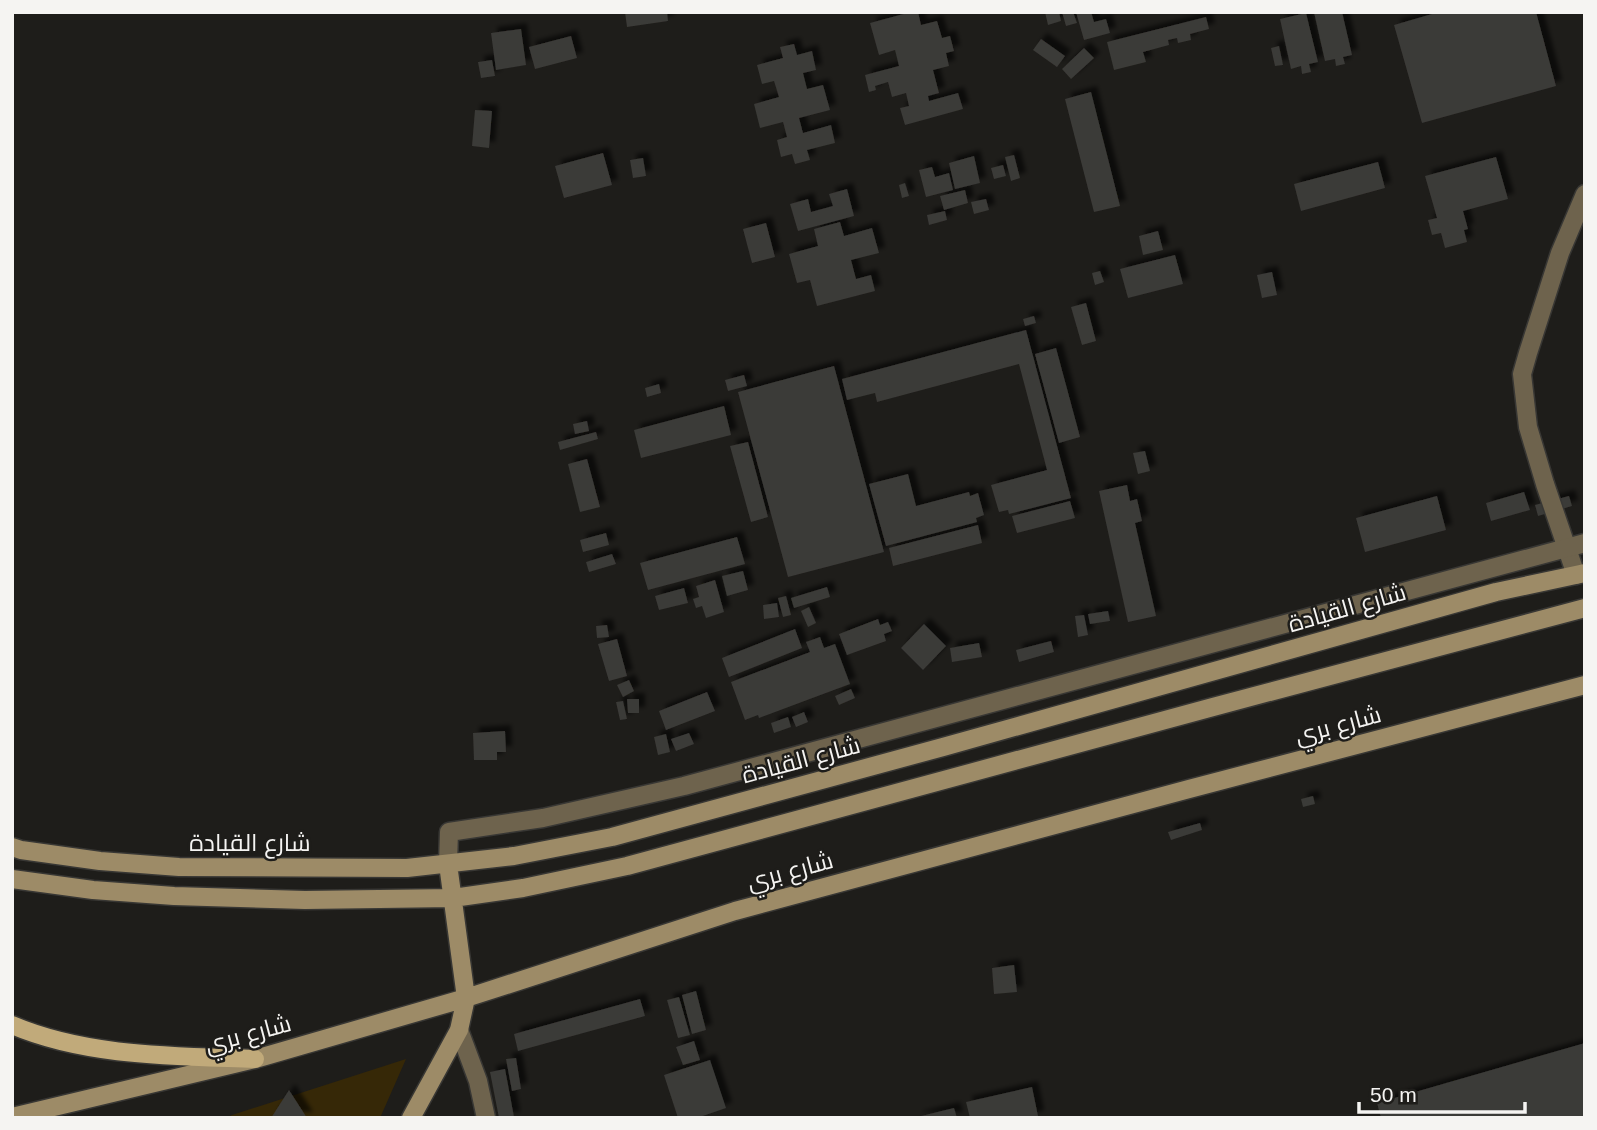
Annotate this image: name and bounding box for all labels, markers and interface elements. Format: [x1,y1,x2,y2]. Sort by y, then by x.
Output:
street label: شارع القيادة [1285,578,1410,640]
street label: شارع بري [1292,700,1385,754]
street label: شارع القيادة [739,731,864,791]
street label: شارع القيادة [189,829,311,859]
street label: شارع بري [744,846,837,900]
street label: شارع بري [202,1009,295,1063]
scale bar [1359,1070,1525,1114]
text: 50 m [1370,1083,1417,1106]

